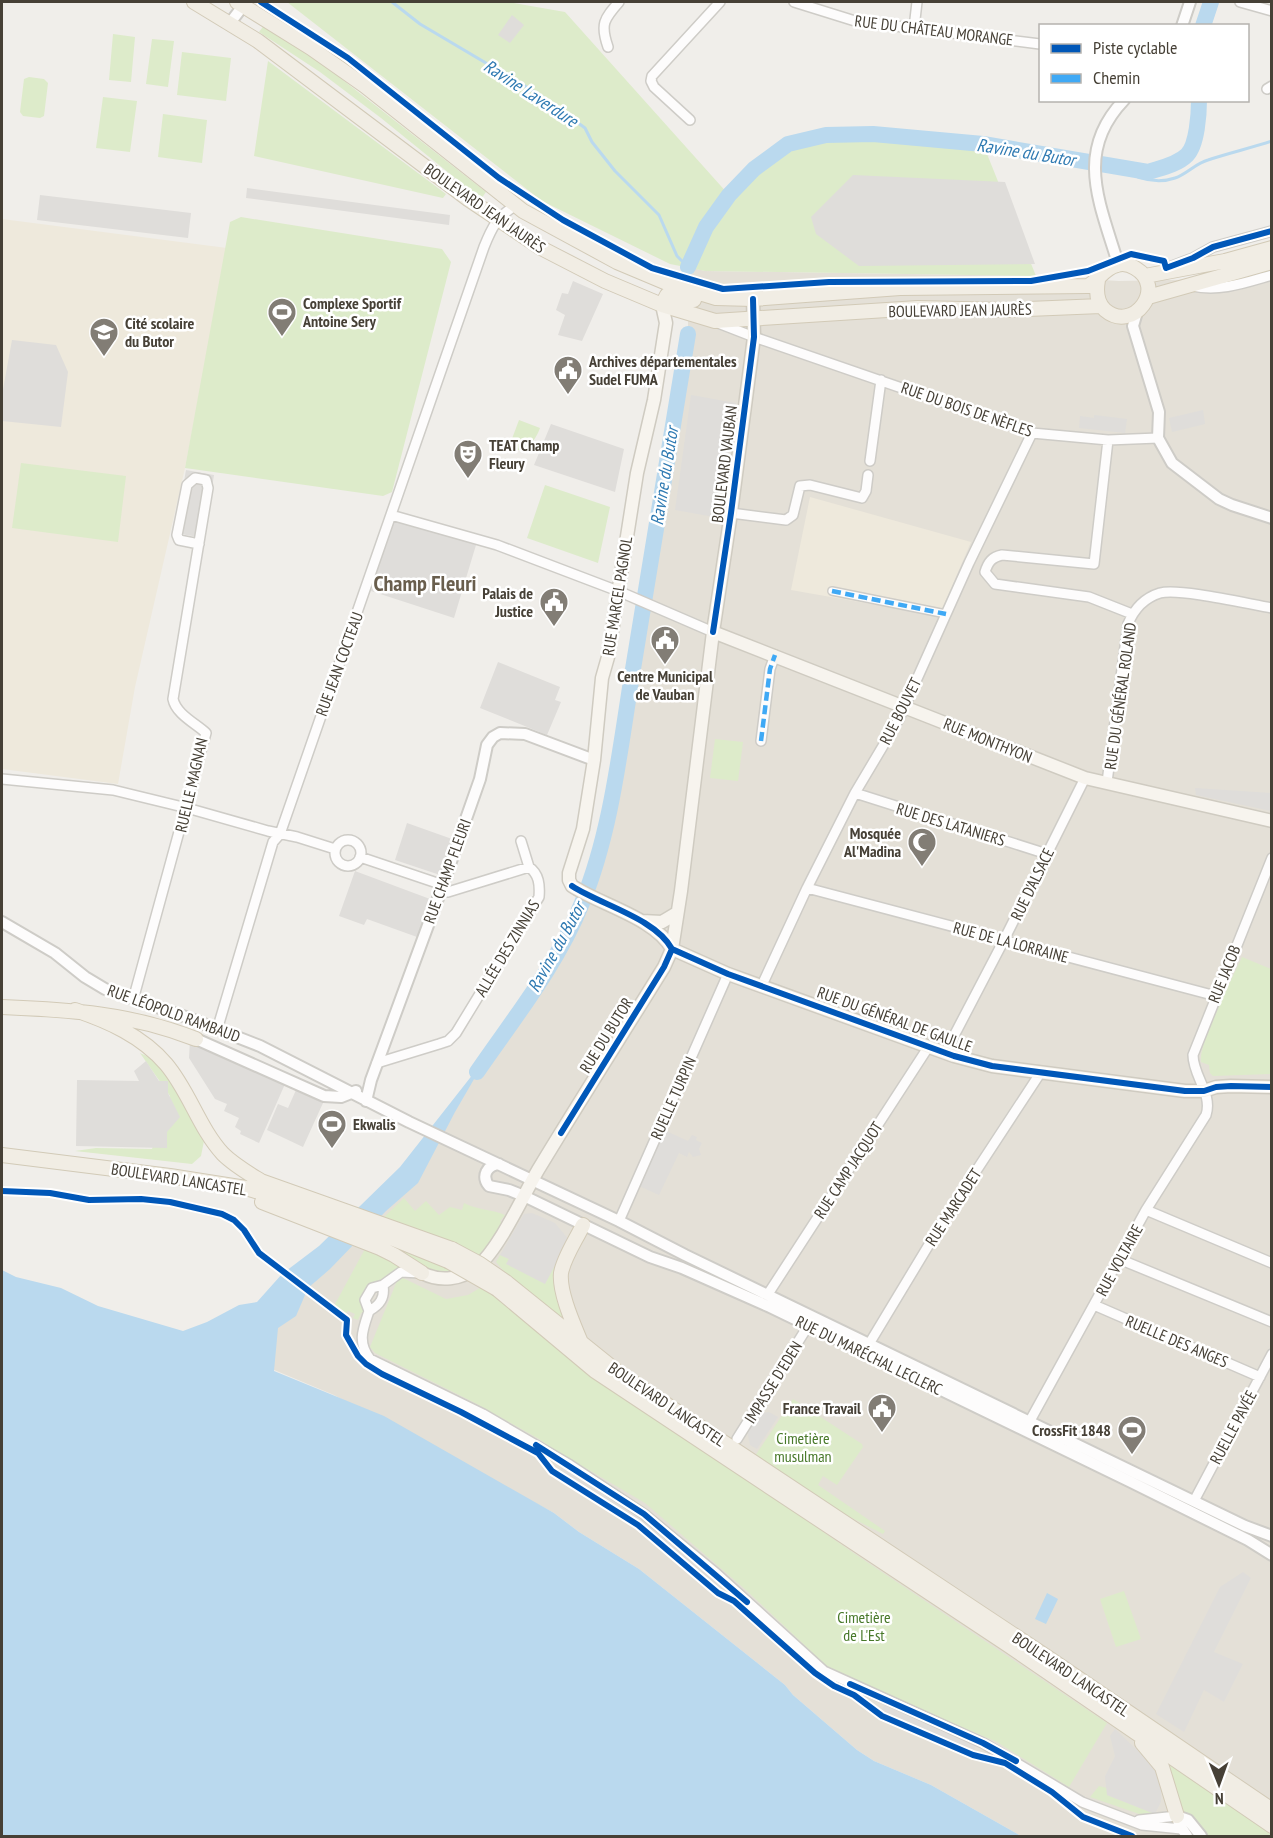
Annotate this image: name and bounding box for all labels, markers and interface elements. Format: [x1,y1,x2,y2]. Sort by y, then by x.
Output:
street label: RUE DU CHÂTEAU MORANGE [854,10,1015,50]
legend [1039,24,1249,102]
text: Piste cyclable [1093,36,1177,59]
water label: Ravine Laverdure [480,54,584,133]
text: Chemin [1093,66,1140,89]
water label: Ravine du Butor [975,133,1080,172]
street label: BOULEVARD JEAN JAURÈS [421,159,550,257]
place label: Complexe Sportif Antoine Sery [302,293,402,331]
sports icon: Complexe Sportif Antoine Sery [266,296,298,338]
street label: BOULEVARD JEAN JAURÈS [888,299,1032,321]
place label: Cité scolaire du Butor [125,313,195,351]
school or university icon: Cité scolaire du Butor [88,316,120,358]
place label: Archives départementales Sudel FUMA [588,351,737,389]
public building icon: Archives départementales Sudel FUMA [552,354,584,396]
street label: RUE DU BOIS DE NÈFLES [899,377,1036,441]
street label: BOULEVARD VAUBAN [707,404,741,524]
water label: Ravine du Butor [645,422,684,527]
place label: TEAT Champ Fleury [489,435,559,473]
theatre icon: TEAT Champ Fleury [452,438,484,480]
street label: RUE MARCEL PAGNOL [598,535,636,657]
district label: Champ Fleuri [373,569,477,597]
place label: Palais de Justice [482,583,533,621]
public building icon: Palais de Justice [538,586,570,628]
street label: RUE JEAN COCTEAU [311,609,367,719]
street label: RUE DU GÉNÉRAL ROLAND [1100,621,1140,771]
public building icon: Centre Municipal de Vauban [649,624,681,666]
place label: Centre Municipal de Vauban [617,666,713,704]
street label: RUE BOUVET [875,674,925,748]
street label: RUE MONTHYON [941,713,1035,767]
street label: RUELLE MAGNAN [170,736,212,834]
street label: RUE DES LATANIERS [894,798,1008,850]
street label: RUE CHAMP FLEURI [419,816,475,926]
place label: Mosquée Al'Madina [843,823,901,861]
mosque icon: Mosquée Al'Madina [906,826,938,868]
street label: RUE D'ALSACE [1006,844,1058,923]
water label: Ravine du Butor [522,895,592,996]
street label: ALLÉE DES ZINNIAS [470,896,544,1000]
street label: RUE DE LA LORRAINE [951,917,1071,967]
street label: RUE JACOB [1203,942,1245,1006]
street label: RUE LÉOPOLD RAMBAUD [105,980,243,1046]
street label: RUE DU GÉNÉRAL DE GAULLE [815,982,975,1056]
street label: RUE DU BUTOR [575,993,637,1076]
street label: RUELLE TURPIN [646,1053,700,1143]
sports icon: Ekwalis [316,1108,348,1150]
place label: Ekwalis [353,1114,396,1134]
street label: RUE CAMP JACQUOT [809,1118,887,1222]
street label: BOULEVARD LANCASTEL [110,1158,249,1200]
street label: RUE MARCADET [921,1165,985,1249]
street label: RUE VOLTAIRE [1091,1221,1147,1299]
street label: RUELLE DES ANGES [1123,1310,1231,1372]
street label: RUE DU MARÉCHAL LECLERC [792,1311,946,1399]
street label: IMPASSE D'EDEN [740,1337,806,1427]
street label: BOULEVARD LANCASTEL [605,1357,730,1451]
street label: RUELLE PAVÉE [1205,1386,1261,1467]
public building icon: France Travail [866,1392,898,1434]
place label: France Travail [783,1398,861,1418]
sports icon: CrossFit 1848 [1116,1414,1148,1456]
place label: CrossFit 1848 [1032,1420,1111,1440]
park label: Cimetière musulman [774,1428,832,1466]
park label: Cimetière de L'Est [837,1607,891,1645]
street label: BOULEVARD LANCASTEL [1009,1627,1134,1721]
north arrow [1189,1754,1249,1814]
text: N [1215,1789,1224,1809]

